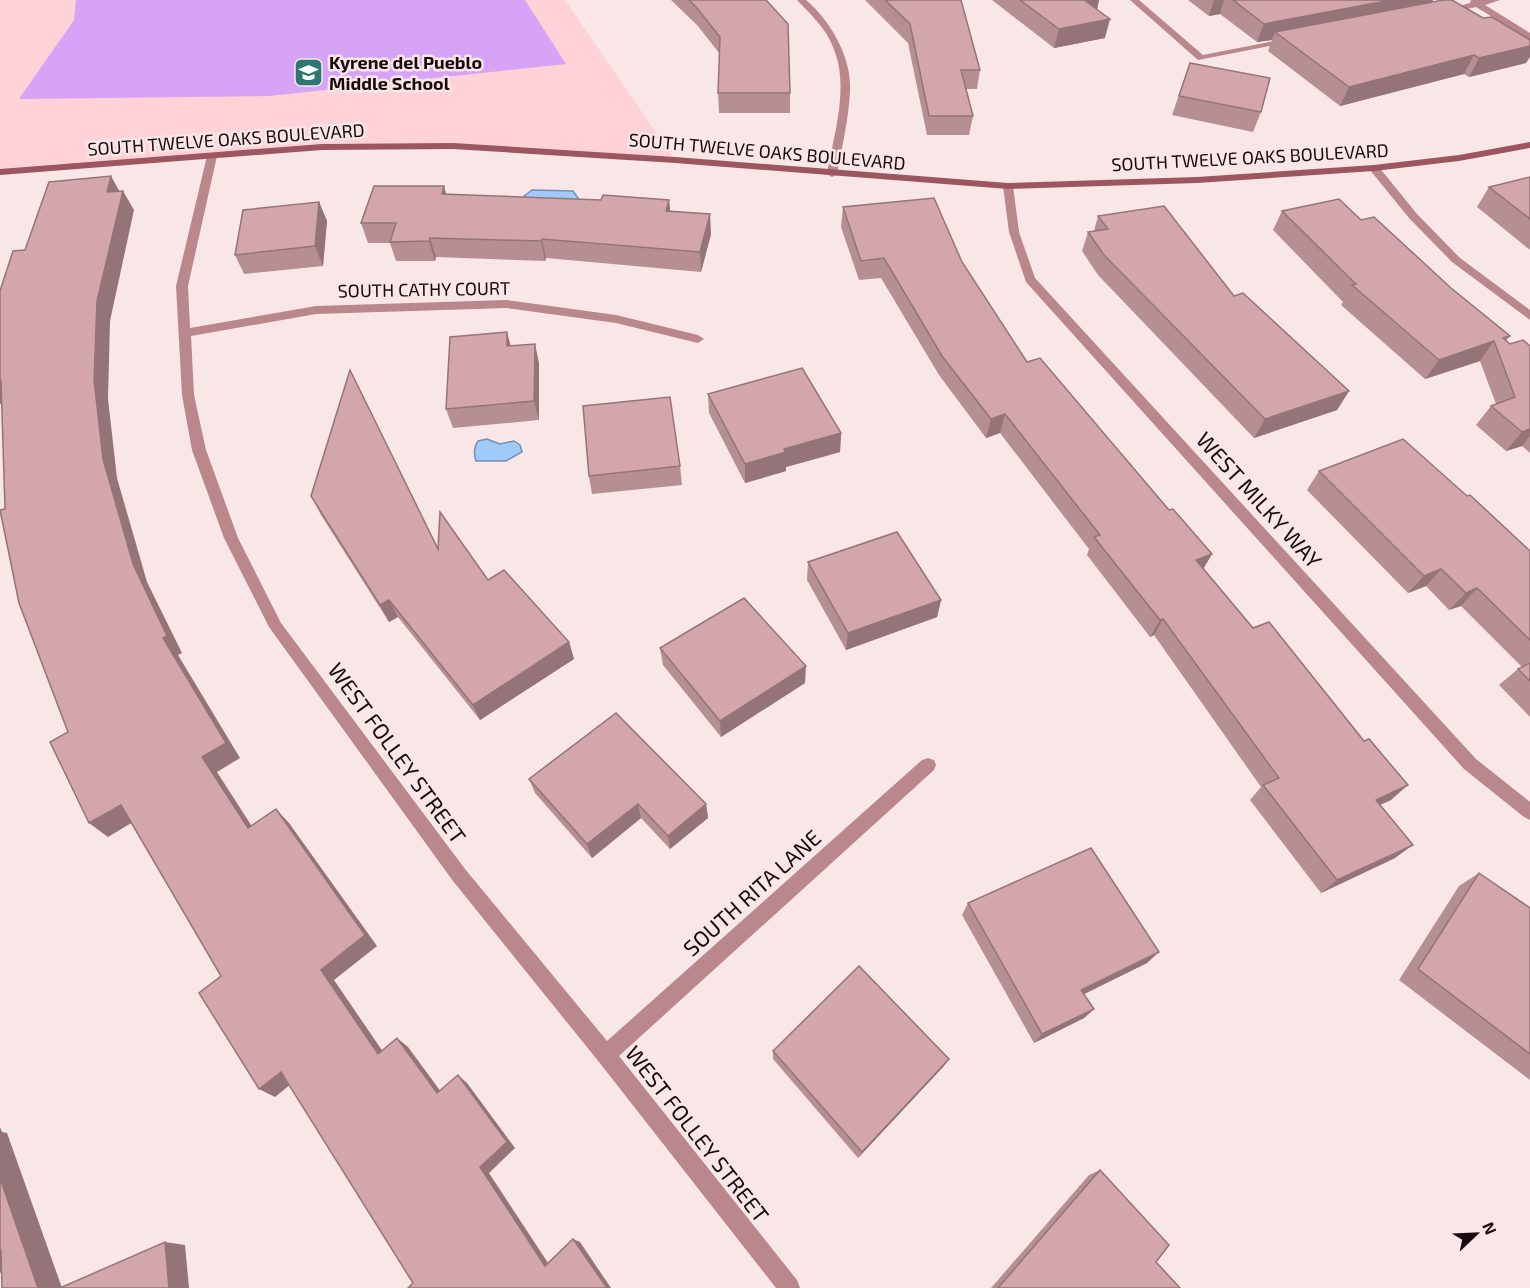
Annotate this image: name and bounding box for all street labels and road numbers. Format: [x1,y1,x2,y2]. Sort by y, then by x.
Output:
street label: SOUTH TWELVE OAKS BOULEVARD [87,118,365,160]
street label: SOUTH TWELVE OAKS BOULEVARD [628,128,906,174]
street label: SOUTH TWELVE OAKS BOULEVARD [1111,139,1389,175]
street label: SOUTH CATHY COURT [337,276,511,302]
street label: WEST MILKY WAY [1192,426,1328,573]
street label: WEST FOLLEY STREET [324,657,472,848]
street label: SOUTH RITA LANE [677,824,825,961]
street label: WEST FOLLEY STREET [621,1040,775,1227]

